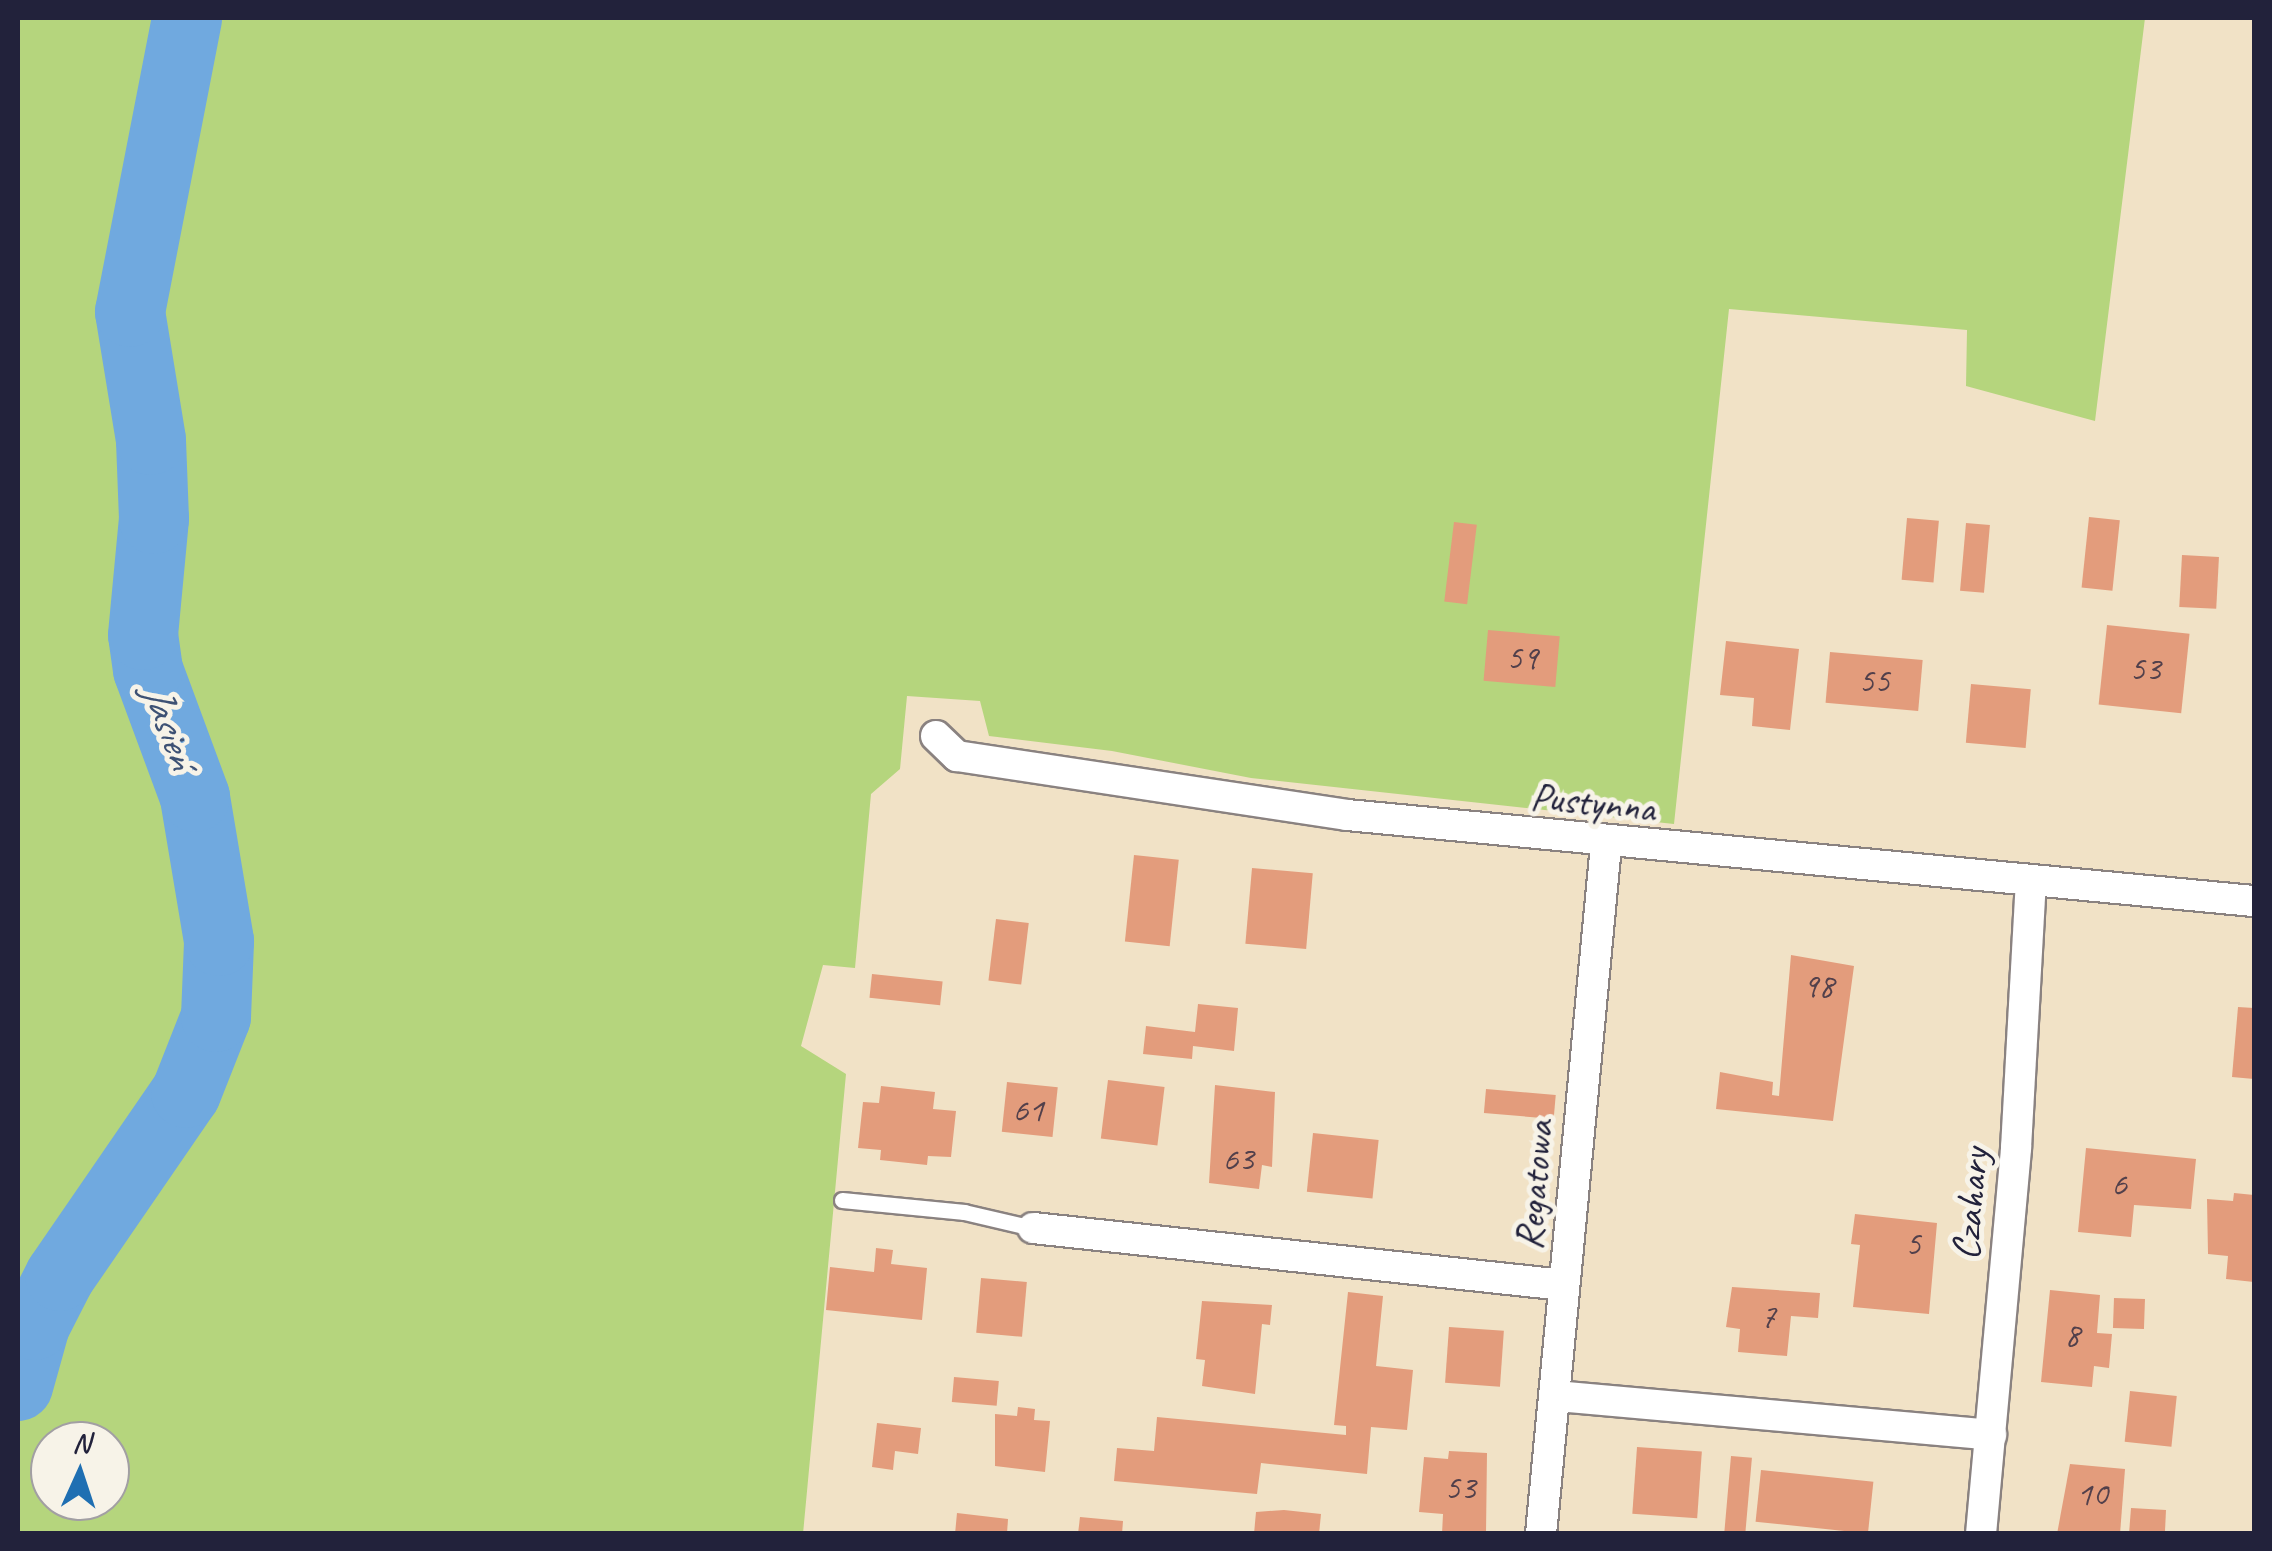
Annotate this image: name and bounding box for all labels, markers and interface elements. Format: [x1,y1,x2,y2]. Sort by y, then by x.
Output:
house number: 59 [1506,637,1538,679]
house number: 53 [2129,648,2161,690]
house number: 55 [1858,660,1890,702]
water label: Jasień [131,677,207,775]
street label: Pustynna [1528,772,1658,832]
house number: 98 [1802,965,1834,1007]
house number: 61 [1012,1089,1044,1131]
street label: Regatowa [1504,1118,1564,1252]
house number: 63 [1222,1138,1254,1180]
street label: Czahary [1941,1146,1999,1262]
house number: 6 [2111,1163,2127,1205]
house number: 5 [1905,1223,1921,1265]
house number: 7 [1760,1295,1776,1337]
house number: 8 [2064,1314,2080,1356]
north arrow [30,1421,130,1521]
text: N [72,1425,91,1460]
house number: 53 [1444,1467,1476,1509]
house number: 10 [2076,1473,2108,1515]

